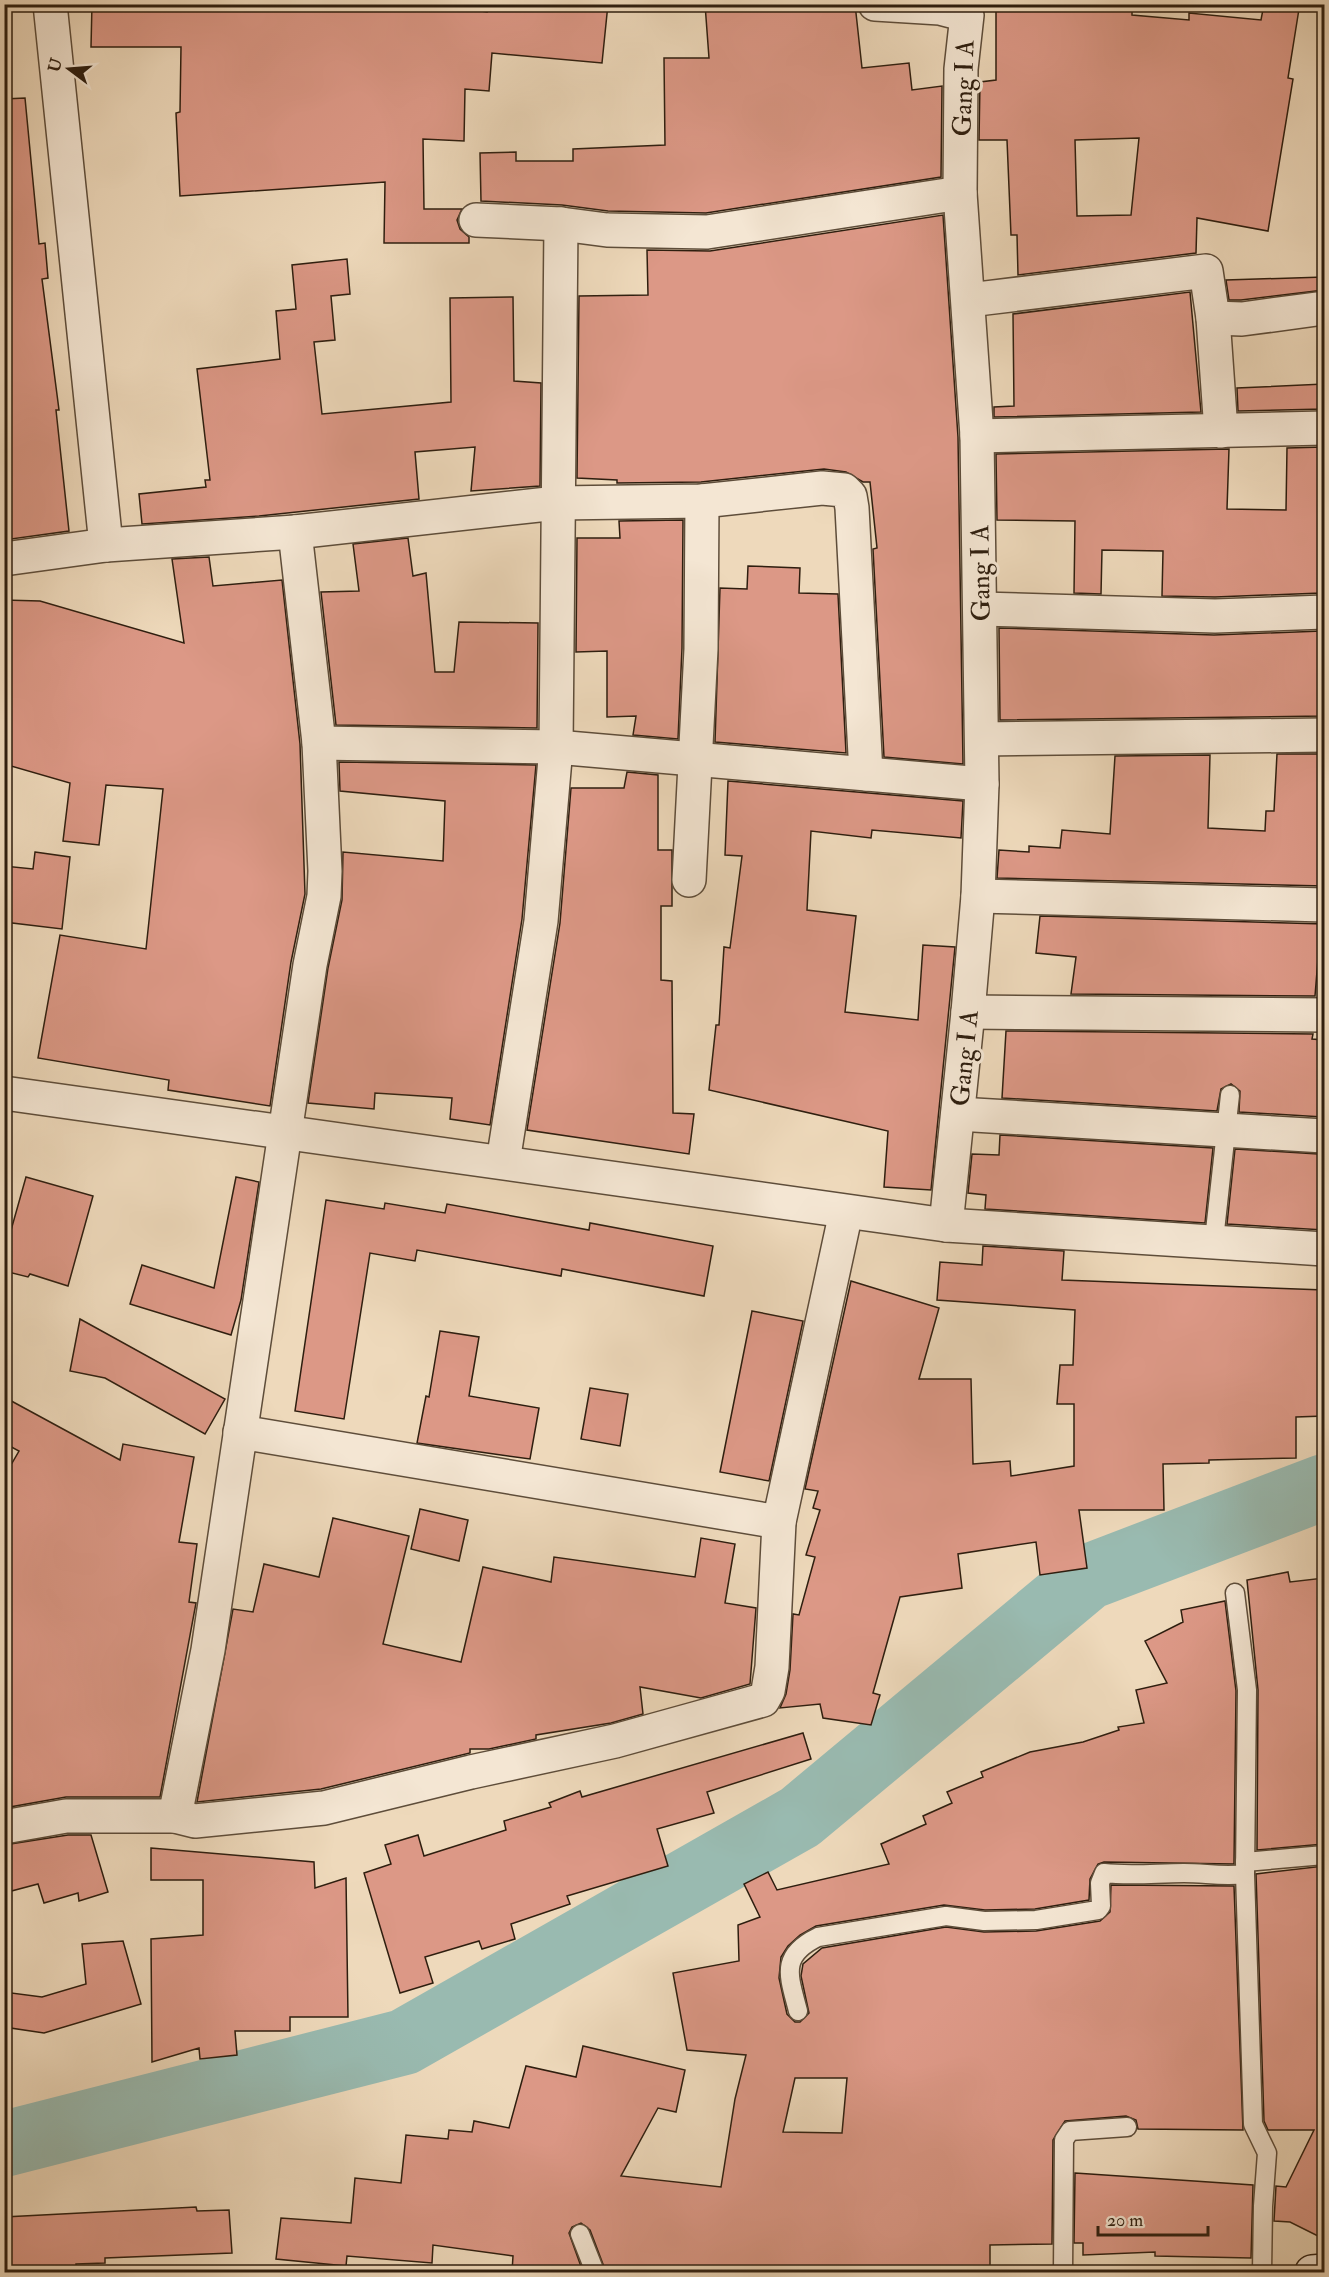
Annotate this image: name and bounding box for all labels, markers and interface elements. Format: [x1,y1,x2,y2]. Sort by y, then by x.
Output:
north arrow [39,39,99,99]
street label: Gang I A [946,39,982,137]
text: U [44,55,67,74]
street label: Gang I A [964,524,998,622]
street label: Gang I A [944,1008,986,1108]
scale bar [1098,2199,1208,2237]
text: 20 m [1107,2209,1143,2232]

